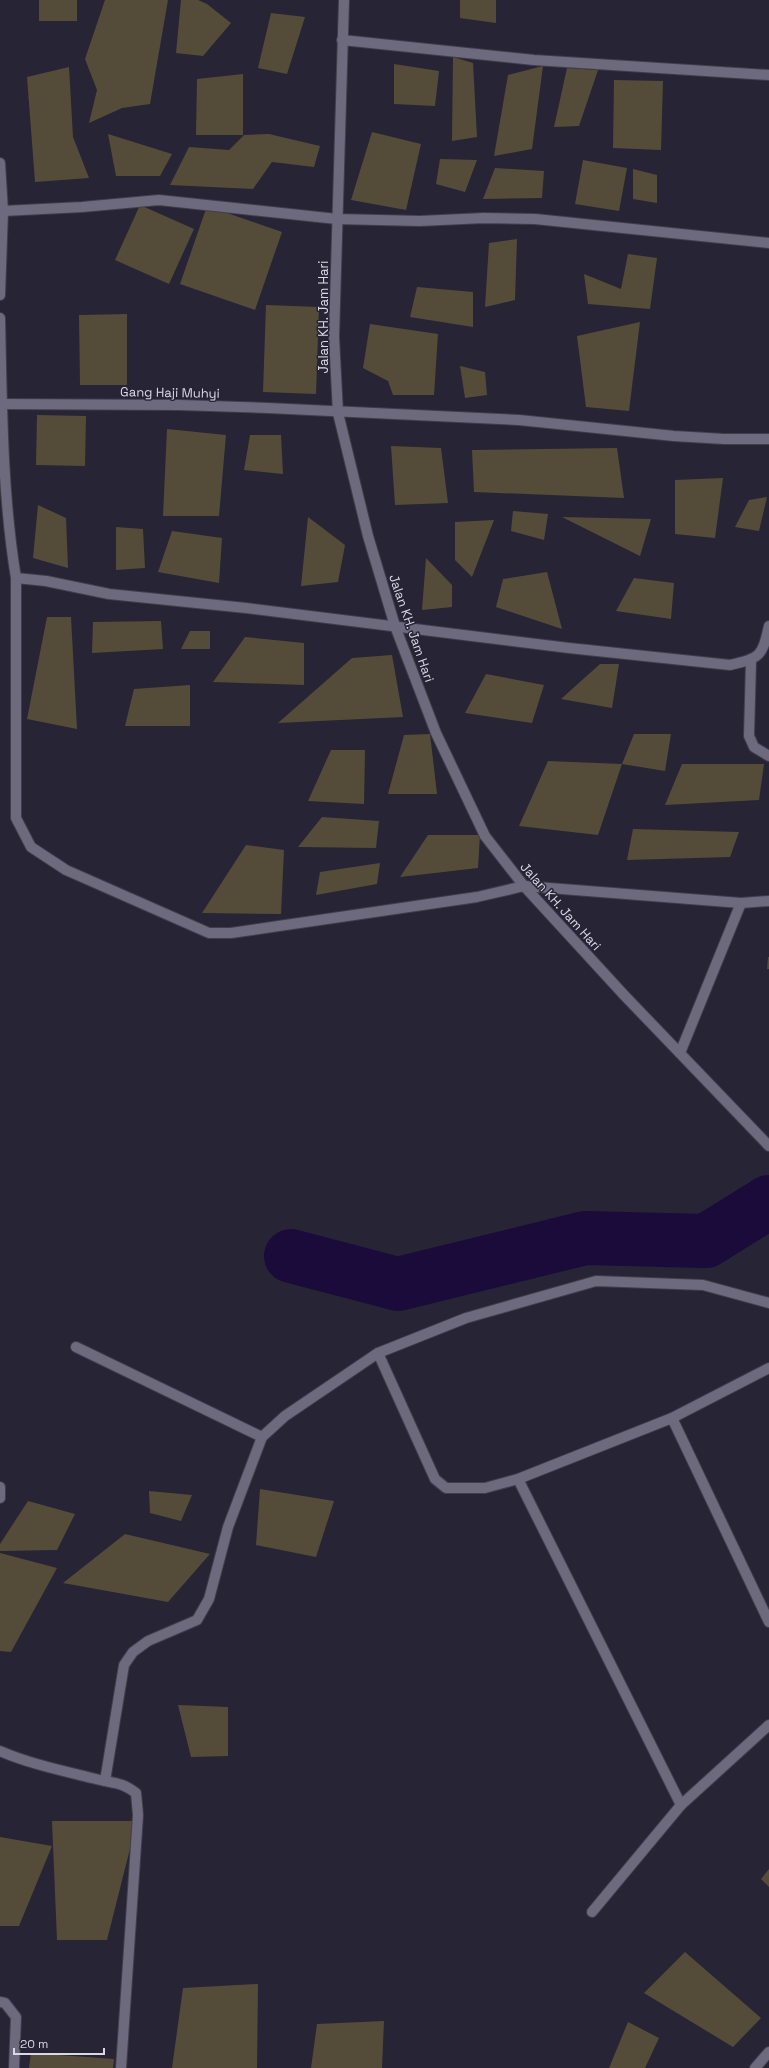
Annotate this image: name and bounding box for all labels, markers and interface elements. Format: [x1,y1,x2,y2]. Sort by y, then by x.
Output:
street label: Jalan KH. Jam Hari [315,261,332,373]
street label: Gang Haji Muhyi [120,383,220,402]
street label: Jalan KH. Jam Hari [385,572,438,684]
street label: Jalan KH. Jam Hari [517,859,605,954]
scale bar [14,2030,104,2056]
text: 20 m [20,2036,48,2052]

